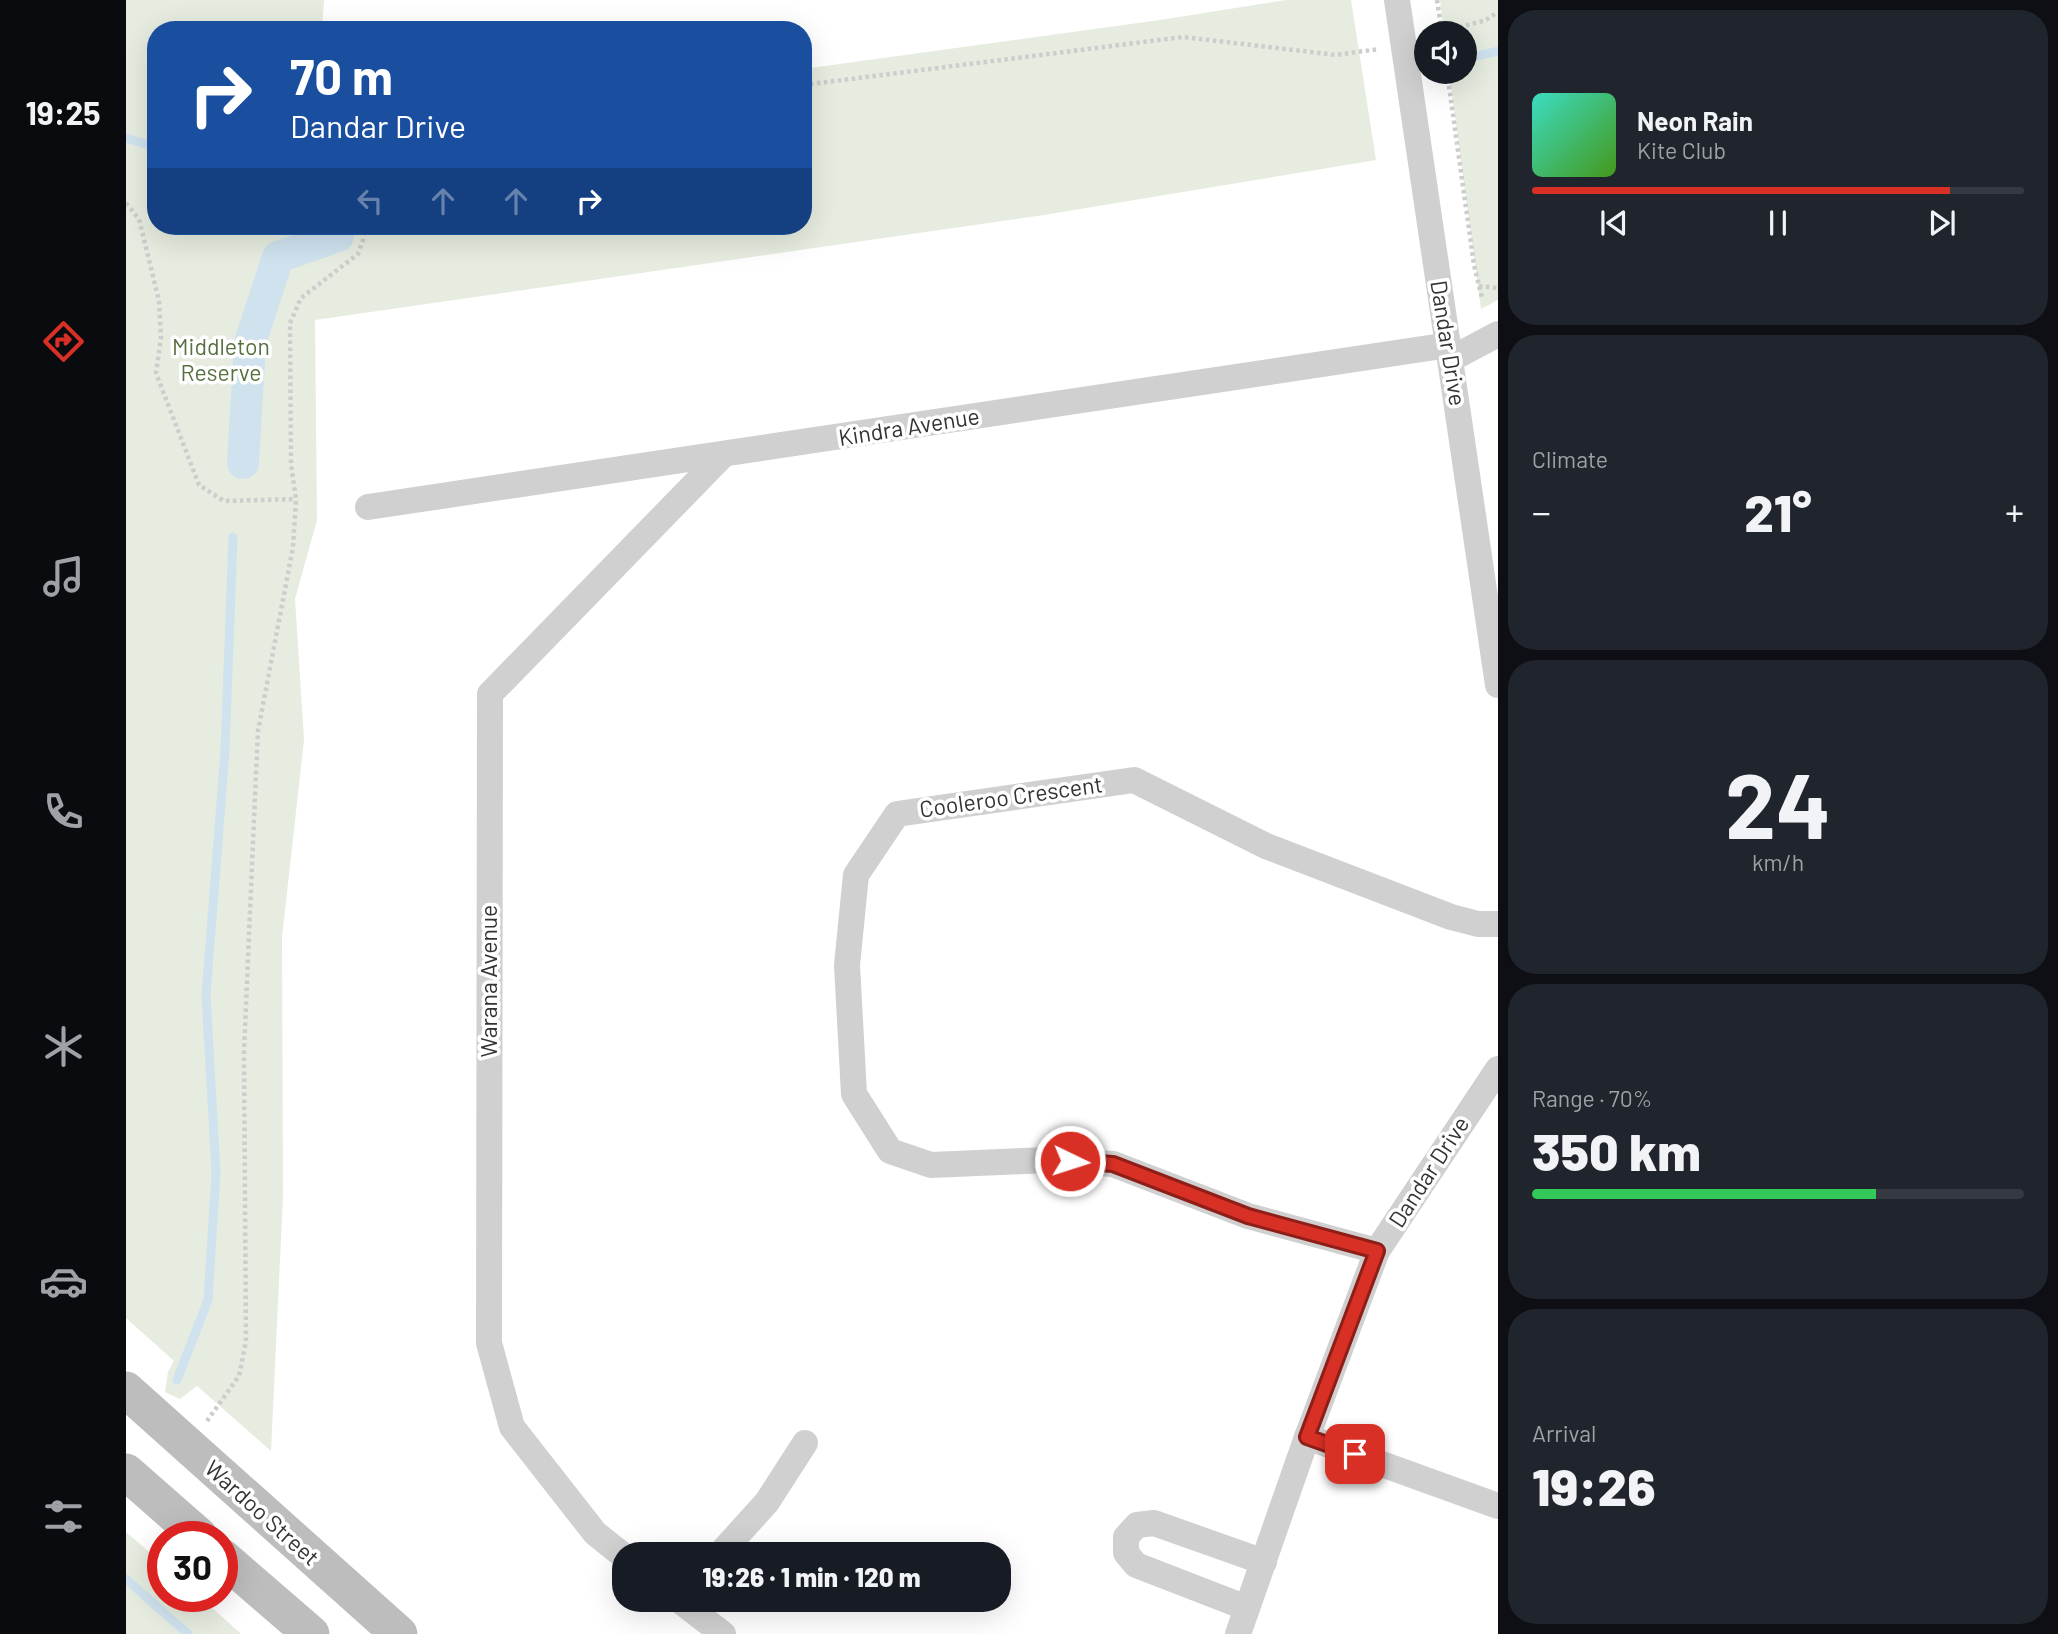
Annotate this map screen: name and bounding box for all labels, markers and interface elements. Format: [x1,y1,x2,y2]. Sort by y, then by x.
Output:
map controls [1414,21,1477,84]
button: sound [1414,21,1477,84]
text: 70 m [290,46,393,105]
icon: right [175,49,266,140]
text: 19:25 [25,93,101,131]
text: Neon Rain [1637,105,1753,136]
text: Dandar Drive [290,106,466,144]
text: Kite Club [1637,136,1726,164]
icon: left [351,182,389,220]
icon: ahead [424,182,462,220]
icon: ahead [497,182,535,220]
icon: right [570,182,608,220]
icon: previous [1595,204,1633,242]
icon: pause [1759,204,1797,242]
icon: next [1923,204,1961,242]
street label: Dandar Drive [1425,278,1473,408]
icon: directions [39,317,88,366]
park label: Middleton Reserve [172,332,270,386]
street label: Kindra Avenue [836,401,981,451]
text: Climate [1532,445,1608,473]
text: 21° [1744,480,1812,542]
text: − [1532,488,1551,534]
text: + [2005,488,2024,534]
icon: music [39,552,88,601]
text: 24 [1725,748,1831,857]
street label: Cooleroo Crescent [917,769,1104,823]
icon: phone [39,787,88,836]
text: km/h [1752,848,1804,876]
street label: Warana Avenue [474,905,502,1057]
icon: climate [39,1022,88,1071]
text: Range · 70% [1532,1084,1652,1112]
street label: Dandar Drive [1382,1111,1474,1232]
text: 350 km [1532,1119,1701,1181]
position arrow [1033,1124,1107,1198]
icon: car [39,1257,88,1306]
text: Arrival [1532,1419,1596,1447]
pin [1325,1424,1385,1484]
icon: arrive [1336,1435,1374,1473]
street label: Wardoo Street [200,1454,326,1571]
text: 19:26 [1532,1454,1656,1516]
icon: filters [39,1492,88,1541]
speed limit sign: 30 [147,1521,238,1612]
text: 19:26 · 1 min · 120 m [702,1561,921,1592]

